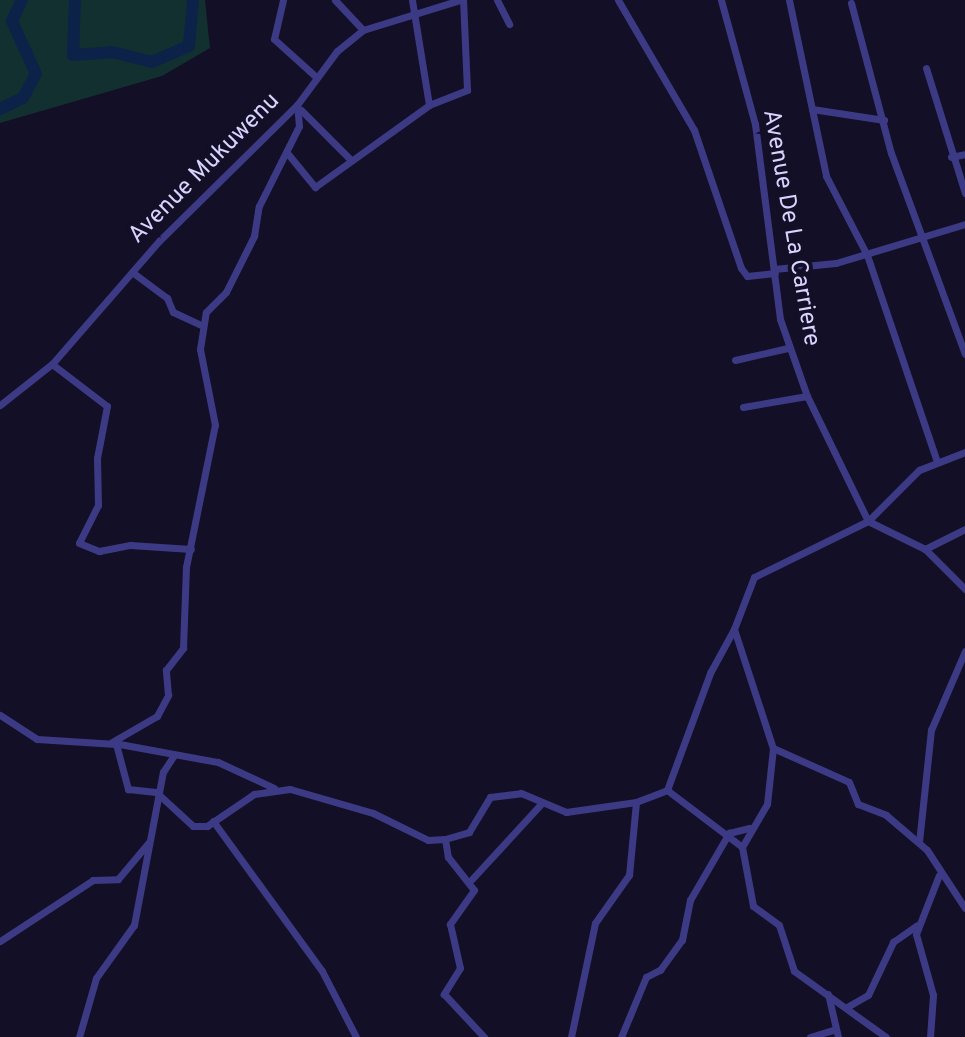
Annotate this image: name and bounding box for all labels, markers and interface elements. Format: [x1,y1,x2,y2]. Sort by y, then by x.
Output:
street label: Avenue Mukuwenu [124,88,286,250]
street label: Avenue De La Carriere [755,107,825,349]

